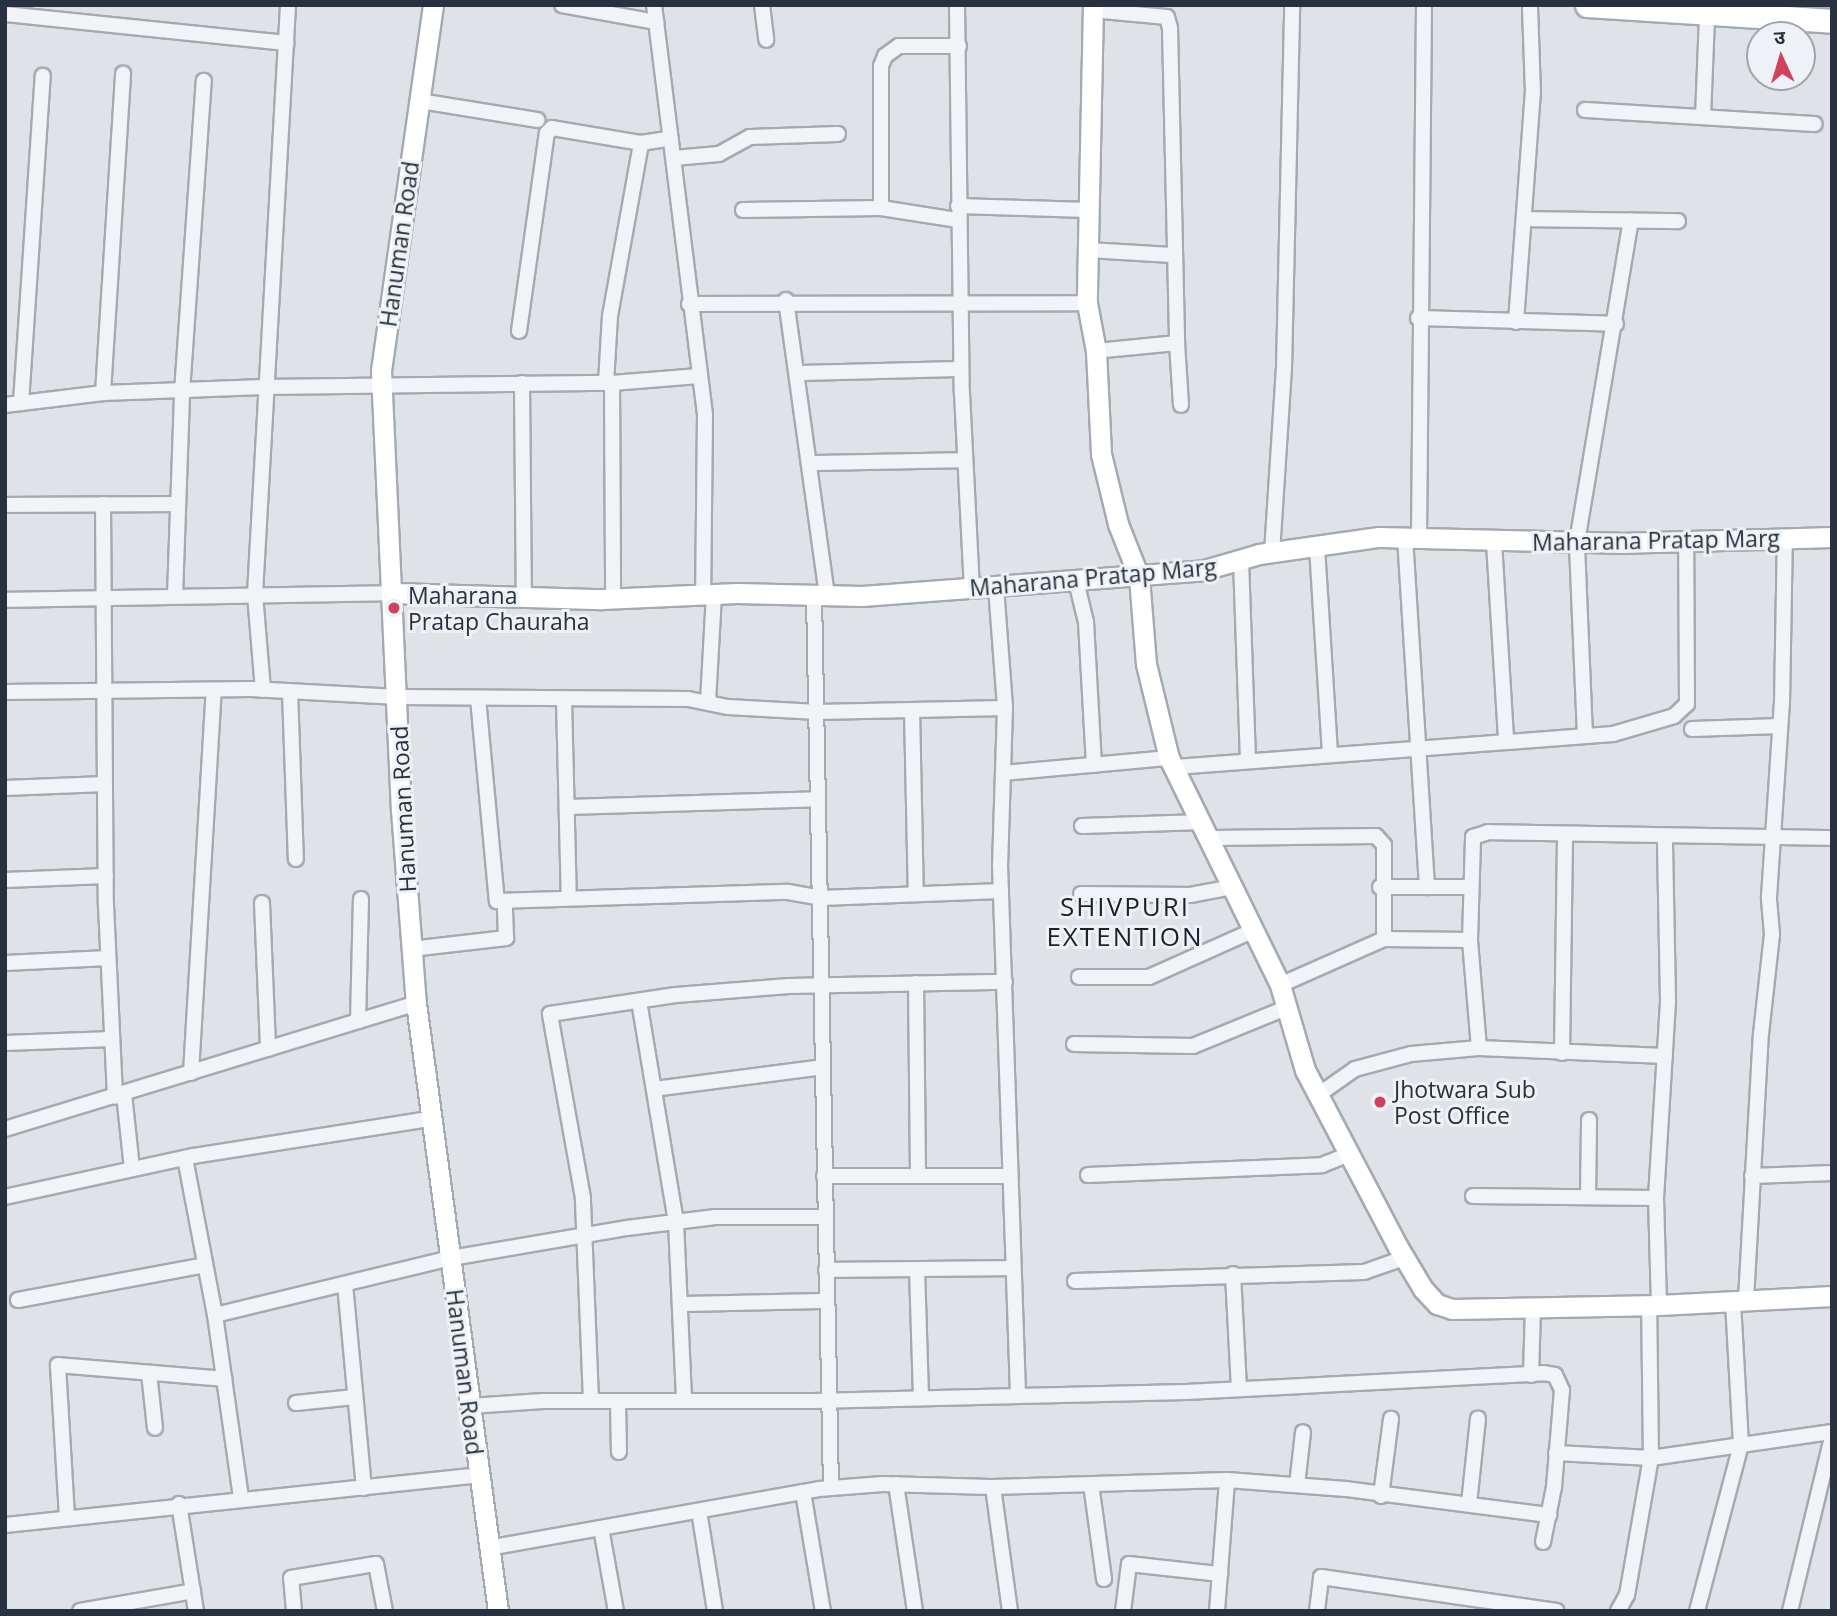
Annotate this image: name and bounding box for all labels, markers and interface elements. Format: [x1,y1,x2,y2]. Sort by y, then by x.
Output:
north arrow [1746,21,1816,91]
text: उ [1773,24,1786,50]
street label: Hanuman Road [374,159,424,329]
street label: Maharana Pratap Marg [1532,524,1780,556]
street label: Maharana Pratap Marg [968,552,1218,602]
place label: Maharana Pratap Chauraha [408,581,590,635]
marker: Maharana Pratap Chauraha [386,600,402,616]
street label: Hanuman Road [385,725,421,893]
district label: SHIVPURI EXTENTION [1048,891,1202,953]
place label: Jhotwara Sub Post Office [1394,1075,1536,1129]
marker: Jhotwara Sub Post Office [1372,1094,1388,1110]
street label: Hanuman Road [441,1287,489,1457]

